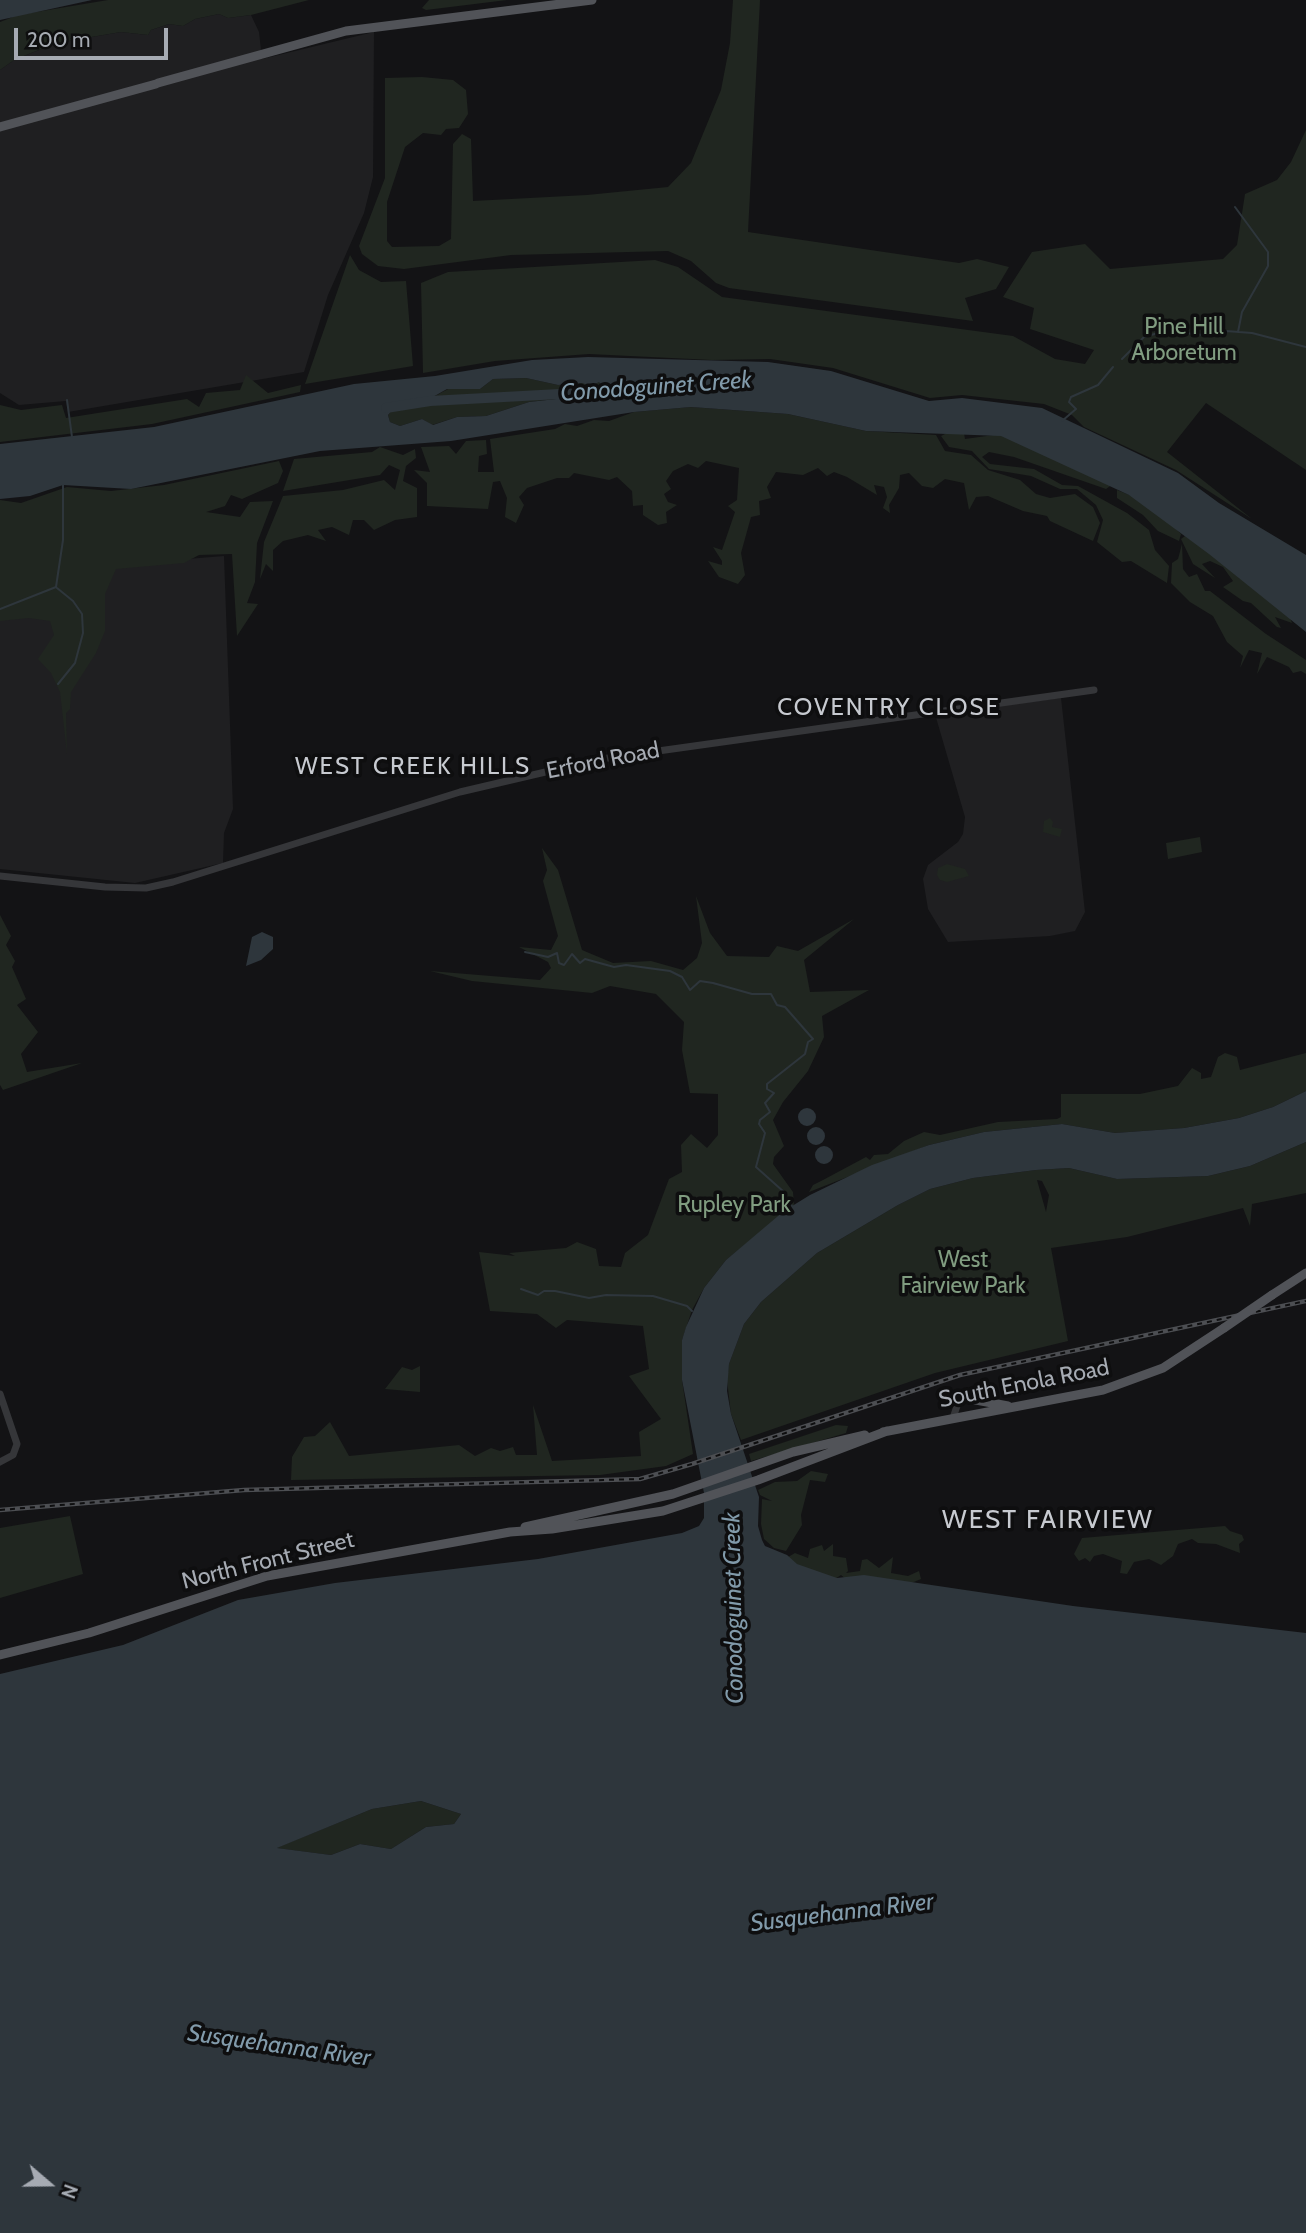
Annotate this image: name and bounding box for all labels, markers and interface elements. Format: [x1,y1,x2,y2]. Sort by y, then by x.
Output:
scale bar [18,14,172,58]
text: 200 m [27,27,90,52]
park label: Pine Hill Arboretum [1131,313,1237,367]
water label: Conodoguinet Creek [559,366,753,408]
district label: COVENTRY CLOSE [779,694,999,722]
street label: Erford Road [544,737,662,785]
district label: WEST CREEK HILLS [297,753,529,781]
park label: Rupley Park [677,1191,791,1219]
park label: West Fairview Park [900,1246,1026,1300]
street label: South Enola Road [936,1354,1112,1414]
district label: WEST FAIRVIEW [944,1504,1152,1536]
water label: Conodoguinet Creek [718,1512,750,1704]
street label: North Front Street [179,1526,357,1596]
water label: Susquehanna River [749,1887,935,1939]
water label: Susquehanna River [186,2019,372,2073]
north arrow [14,2149,84,2219]
text: N [56,2181,82,2202]

